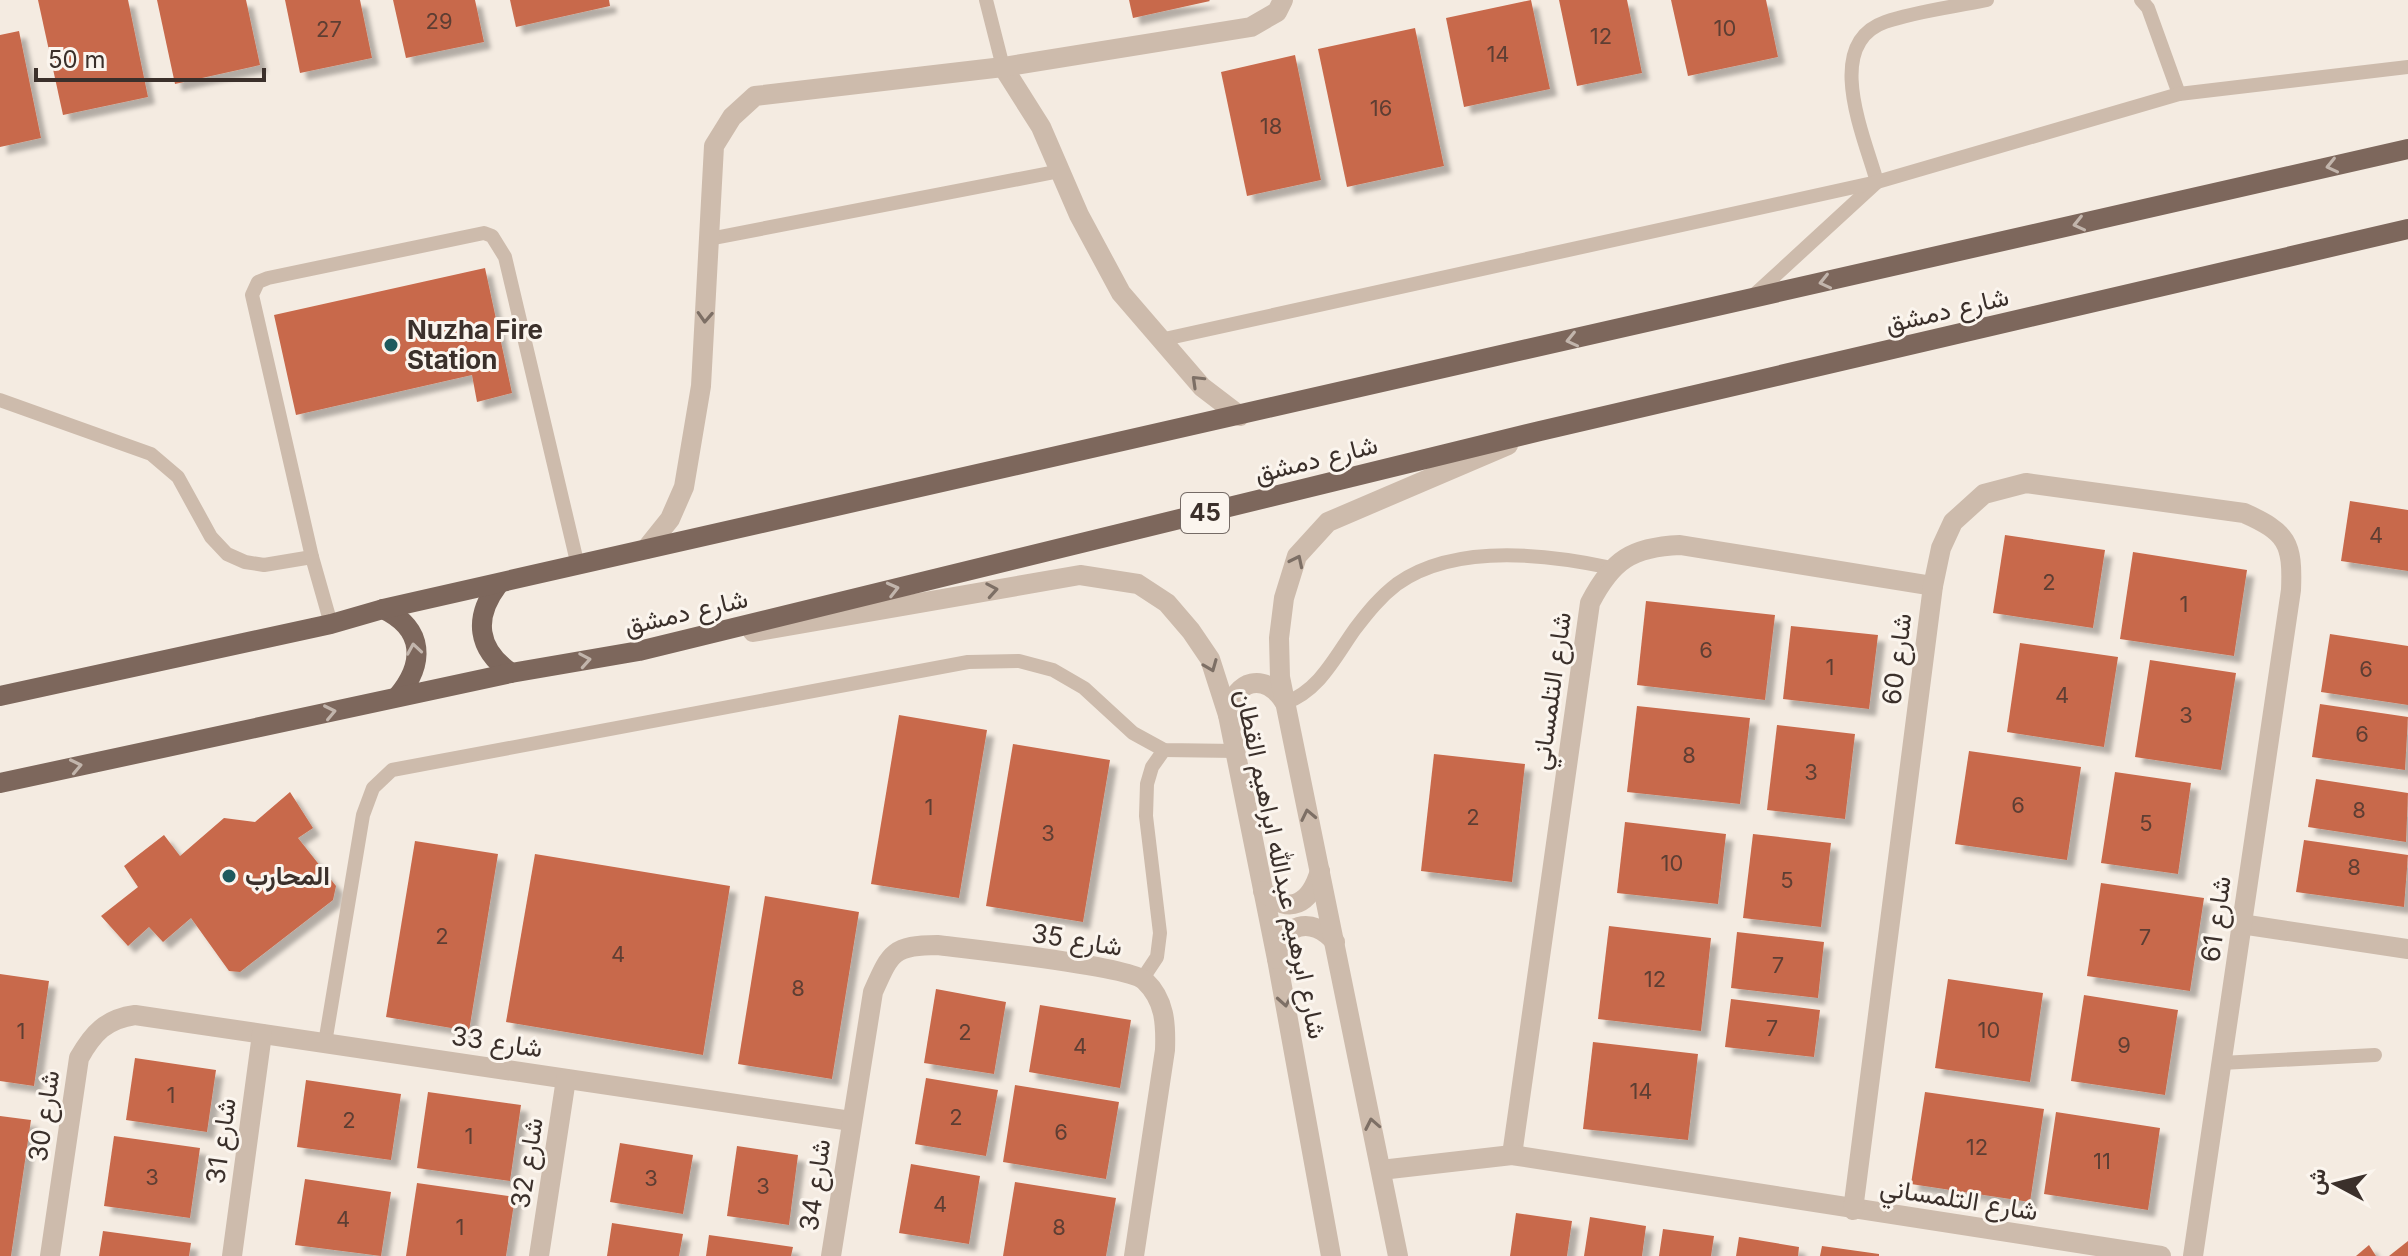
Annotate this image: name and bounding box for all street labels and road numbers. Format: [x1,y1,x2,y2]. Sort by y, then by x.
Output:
street label: شارع دمشق [1882,280,2012,342]
street label: شارع دمشق [1251,428,1381,492]
road number: 45 [1181,493,1229,533]
street label: شارع دمشق [621,582,751,644]
street label: شارع التلمساني [1524,610,1583,773]
street label: شارع 60 [1876,611,1920,707]
street label: شارع ابرهيم عبدالله ابراهيم القطان [1226,686,1334,1042]
street label: شارع 61 [2194,874,2240,964]
street label: شارع 35 [1029,917,1125,965]
street label: شارع 33 [449,1020,545,1066]
street label: شارع 30 [22,1068,68,1164]
street label: شارع 31 [199,1096,245,1186]
street label: شارع 32 [504,1115,552,1211]
street label: شارع 34 [793,1137,839,1233]
street label: شارع التلمساني [1877,1171,2040,1232]

